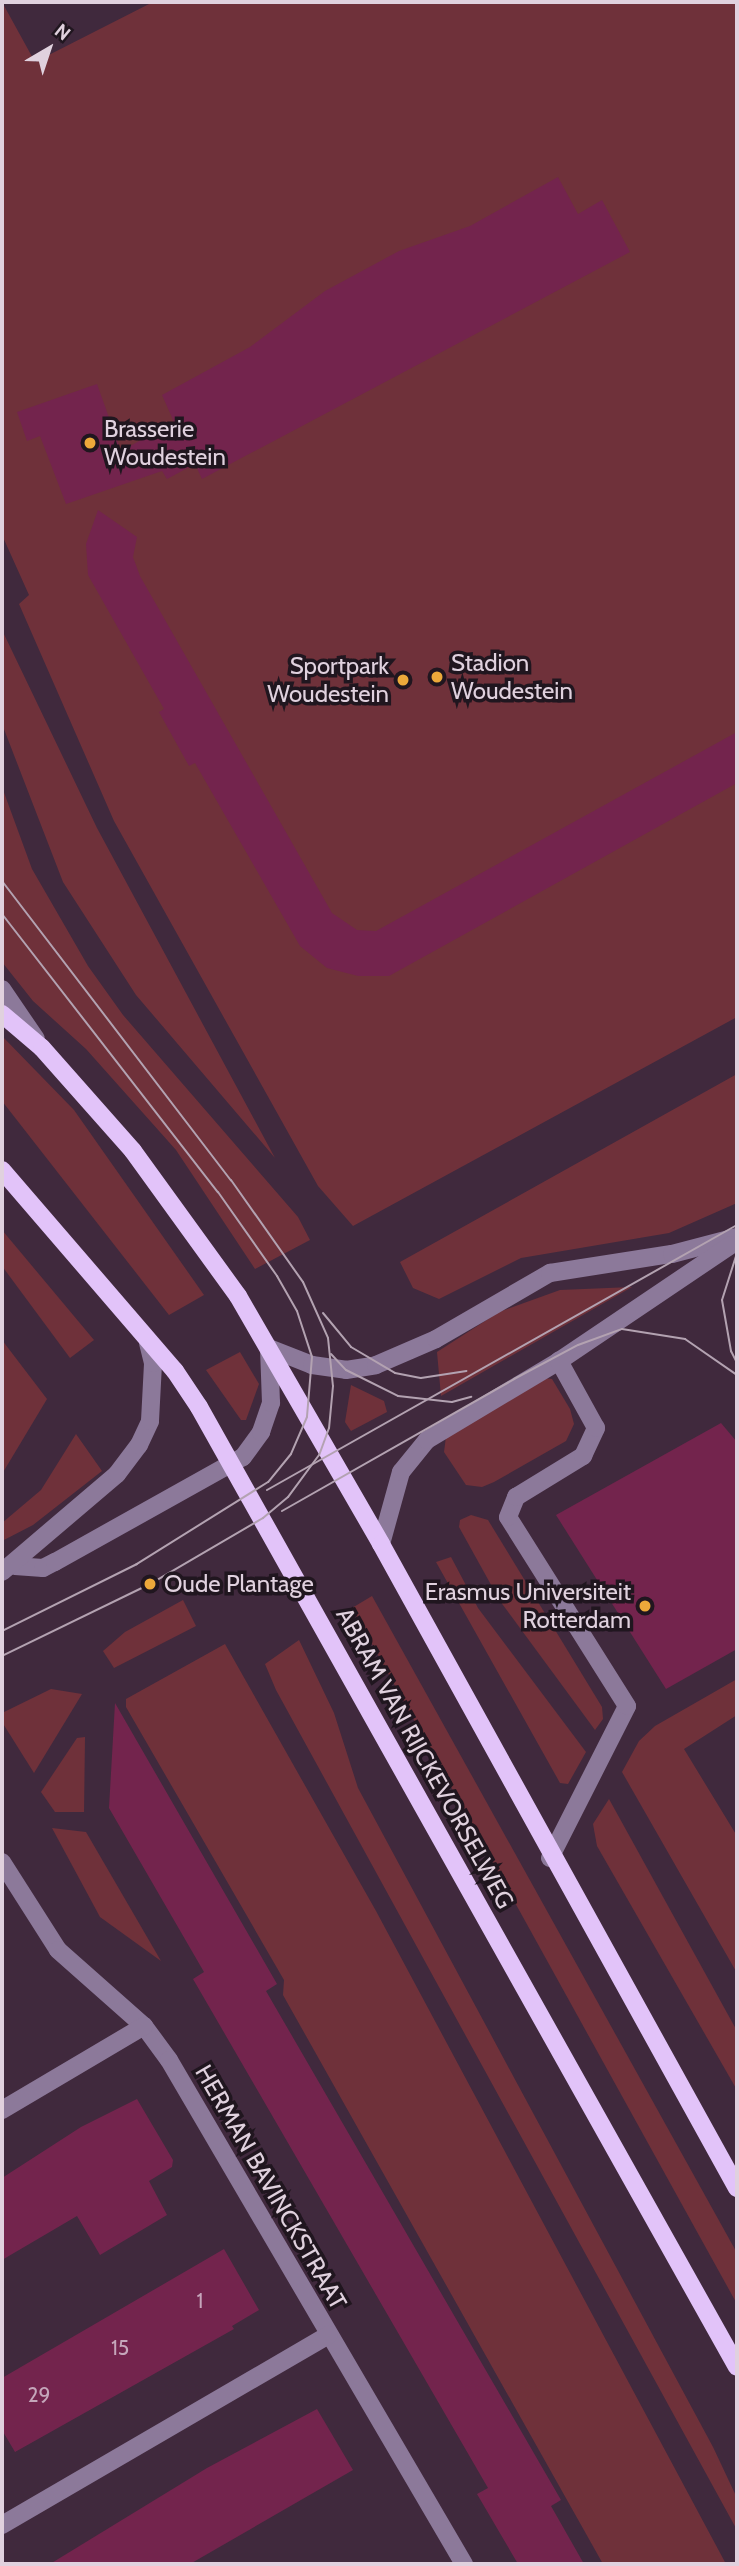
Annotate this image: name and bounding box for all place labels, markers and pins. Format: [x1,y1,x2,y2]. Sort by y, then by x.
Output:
place label: Brasserie Woudestein [104,415,226,471]
marker: Brasserie Woudestein [82,435,98,451]
place label: Stadion Woudestein [451,649,573,705]
place label: Sportpark Woudestein [267,652,389,708]
marker: Stadion Woudestein [429,669,445,685]
marker: Sportpark Woudestein [395,672,411,688]
place label: Oude Plantage [164,1570,314,1598]
marker: Oude Plantage [142,1576,158,1592]
place label: Erasmus Universiteit Rotterdam [425,1578,631,1634]
marker: Erasmus Universiteit Rotterdam [637,1598,653,1614]

